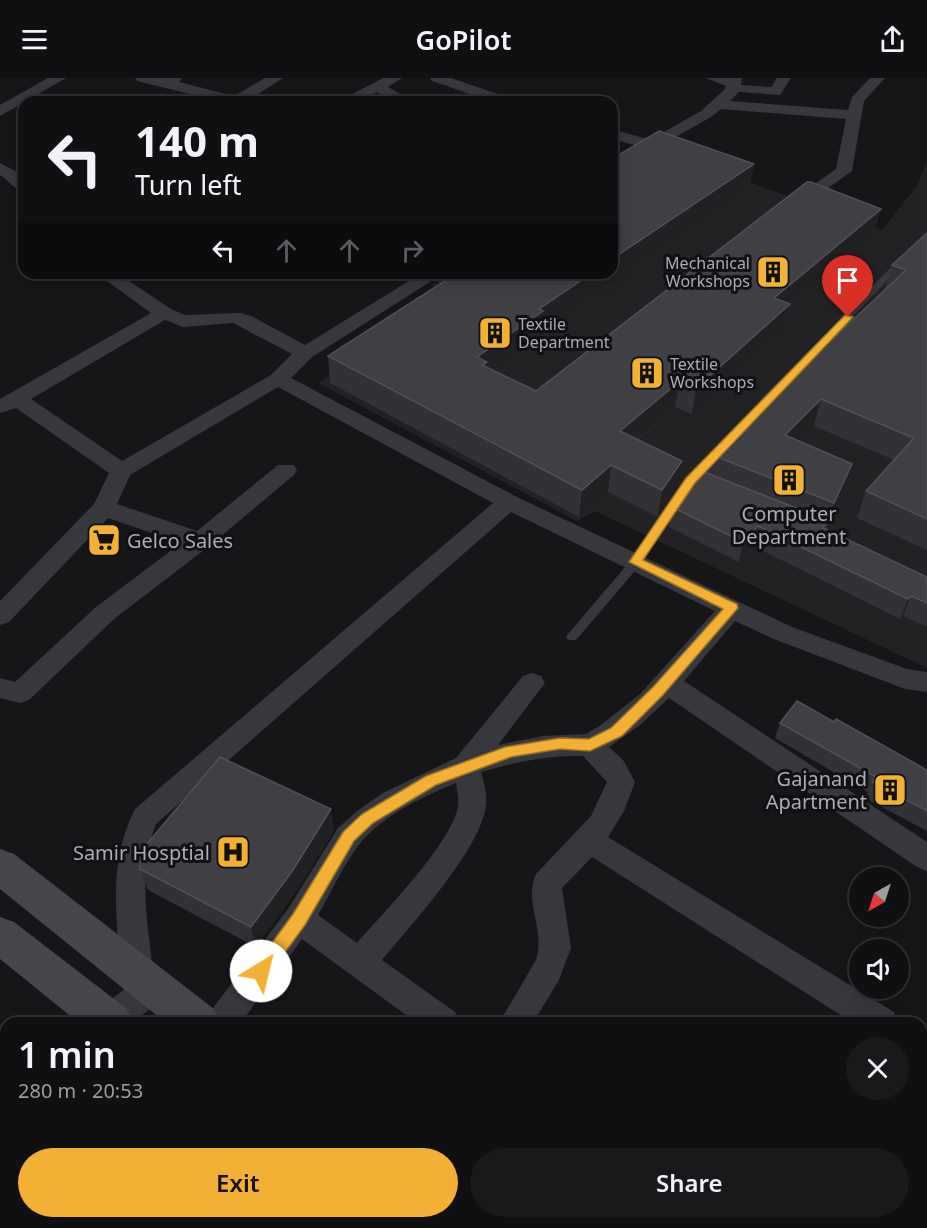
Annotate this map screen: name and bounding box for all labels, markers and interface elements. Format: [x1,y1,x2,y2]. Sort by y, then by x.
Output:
text: GoPilot [416,21,511,58]
icon: menu [18,23,51,56]
icon: share [876,23,909,56]
text: 140 m [135,112,259,169]
icon: left [36,120,114,198]
text: Turn left [135,166,241,203]
icon: left [207,234,240,267]
icon: ahead [270,234,303,267]
icon: ahead [333,234,366,267]
icon: right [396,234,429,267]
place label: Mechanical Workshops [665,252,750,292]
building icon: Mechanical Workshops [755,254,791,290]
pin [822,255,873,317]
icon: arrive [831,264,864,297]
place label: Textile Department [518,313,610,353]
building icon: Textile Department [477,315,513,351]
place label: Textile Workshops [670,353,754,393]
building icon: Textile Workshops [629,355,665,391]
building icon: Computer Department [771,462,807,498]
place label: Computer Department [732,500,846,550]
supermarket icon: Gelco Sales [86,522,122,558]
place label: Gelco Sales [127,527,233,554]
place label: Gajanand Apartment [766,765,867,815]
building icon: Gajanand Apartment [872,772,908,808]
hospital icon: Samir Hosptial [215,834,251,870]
place label: Samir Hosptial [73,839,210,866]
north arrow [849,867,909,927]
map controls [849,867,909,999]
position arrow [229,939,293,1003]
button: sound [849,939,909,999]
text: 1 min [18,1030,116,1079]
button: close [846,1037,909,1100]
text: 280 m · 20:53 [18,1077,143,1104]
button: Exit [18,1148,458,1217]
button: Share [470,1148,909,1217]

